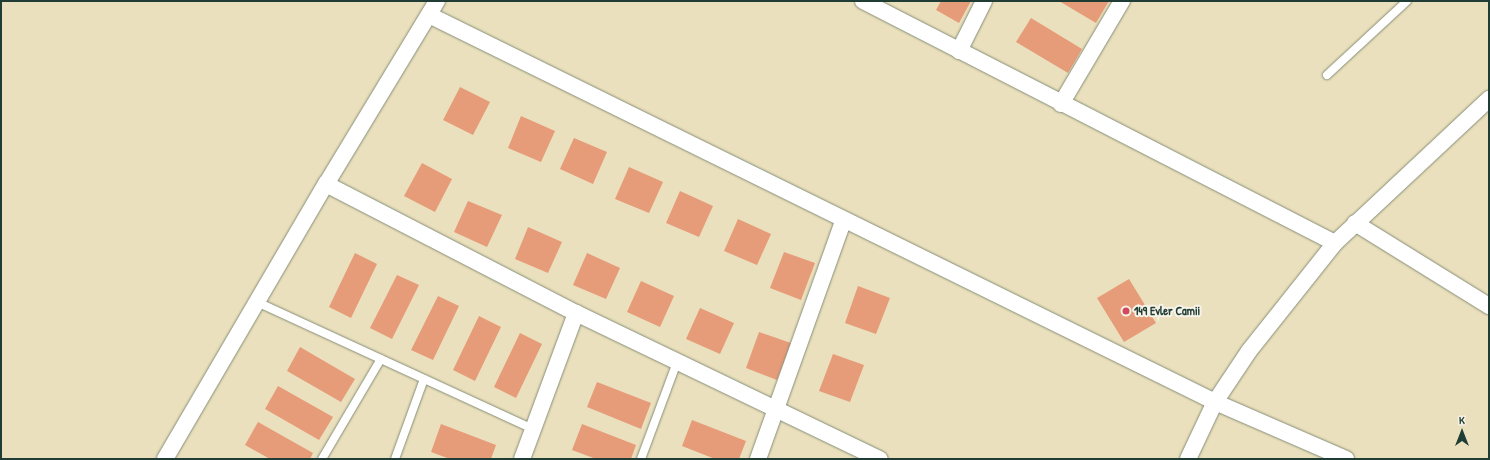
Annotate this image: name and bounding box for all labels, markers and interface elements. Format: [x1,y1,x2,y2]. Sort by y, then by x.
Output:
place label: 149 Evler Camii [1134,304,1200,318]
marker: 149 Evler Camii [1121,306,1131,316]
north arrow [1442,412,1482,452]
text: K [1459,413,1465,427]

